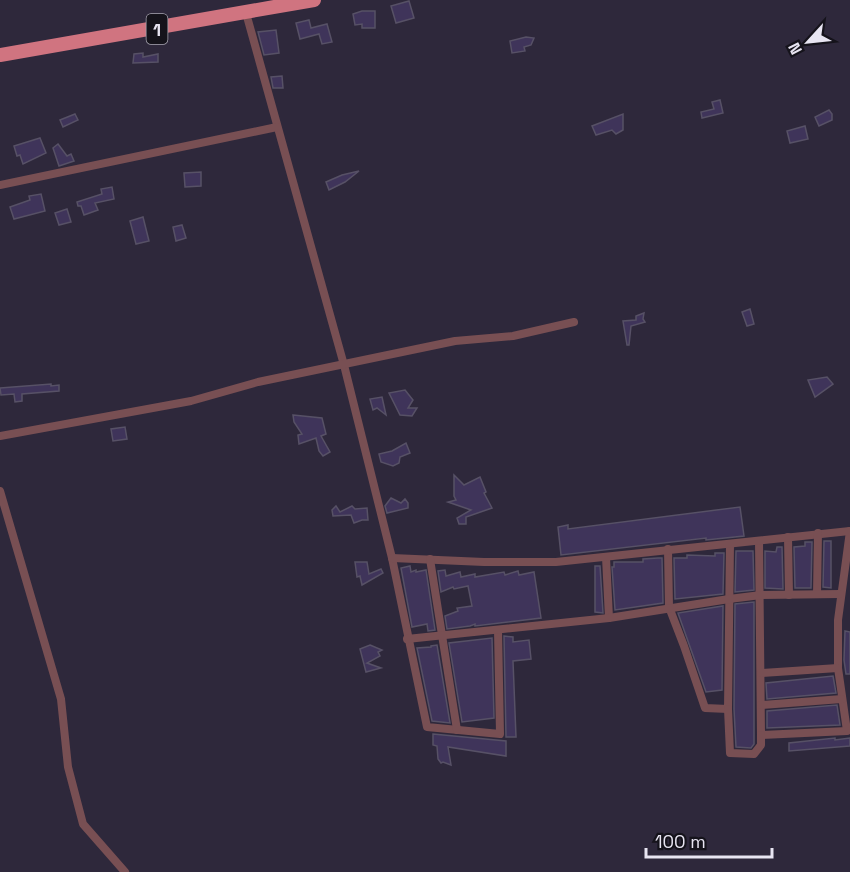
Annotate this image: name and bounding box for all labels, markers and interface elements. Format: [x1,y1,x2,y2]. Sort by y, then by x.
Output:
north arrow [778,12,838,72]
road number: 1 [146,14,168,44]
text: N [783,39,807,58]
scale bar [646,821,772,859]
text: 100 m [655,830,706,853]

